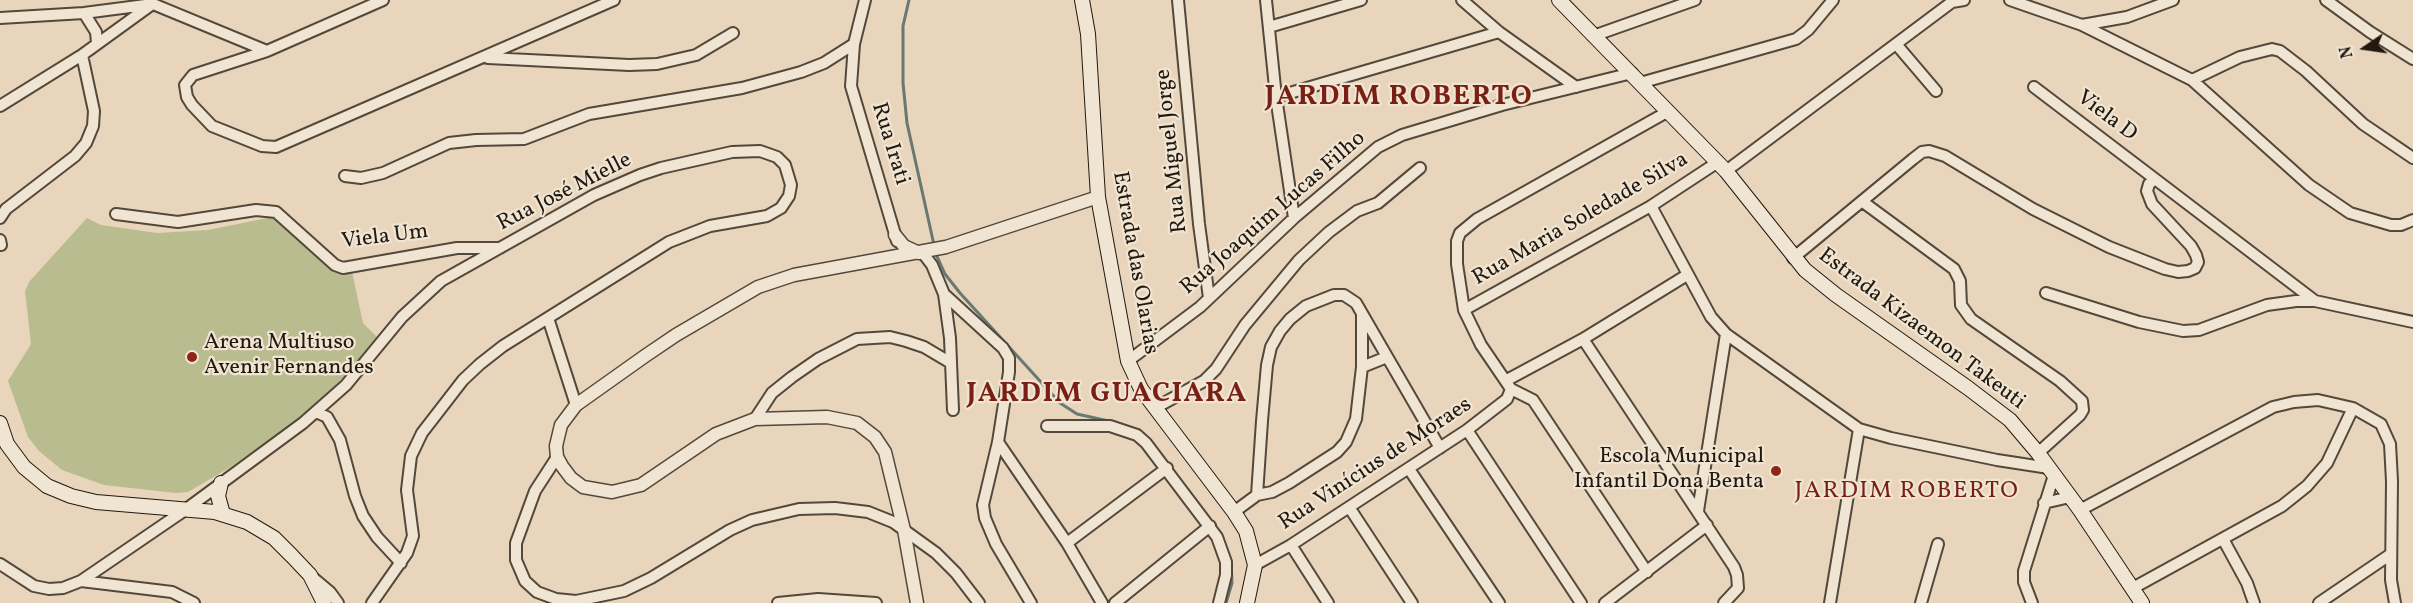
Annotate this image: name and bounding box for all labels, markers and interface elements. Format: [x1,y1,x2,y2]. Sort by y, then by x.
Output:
north arrow [2335,18,2395,78]
text: N [2335,44,2359,60]
street label: Rua Miguel Jorge [1151,68,1195,234]
district label: JARDIM ROBERTO [1265,82,1533,116]
street label: Viela D [2070,86,2142,148]
street label: Rua Irati [864,100,914,188]
street label: Rua Joaquim Lucas Filho [1176,126,1372,302]
street label: Rua Maria Soledade Silva [1468,147,1694,293]
street label: Rua José Mielle [493,148,637,238]
street label: Estrada das Olarias [1105,169,1163,357]
street label: Viela Um [340,220,430,256]
street label: Estrada Kizaemon Takeuti [1812,244,2030,416]
place label: Arena Multiuso Avenir Fernandes [204,331,374,382]
marker: Arena Multiuso Avenir Fernandes [185,350,199,364]
district label: JARDIM GUACIARA [966,379,1248,413]
street label: Rua Vinícius de Moraes [1275,393,1477,537]
place label: Escola Municipal Infantil Dona Benta [1574,445,1764,496]
marker: Escola Municipal Infantil Dona Benta [1769,464,1783,478]
district label: JARDIM ROBERTO [1795,479,2019,507]

